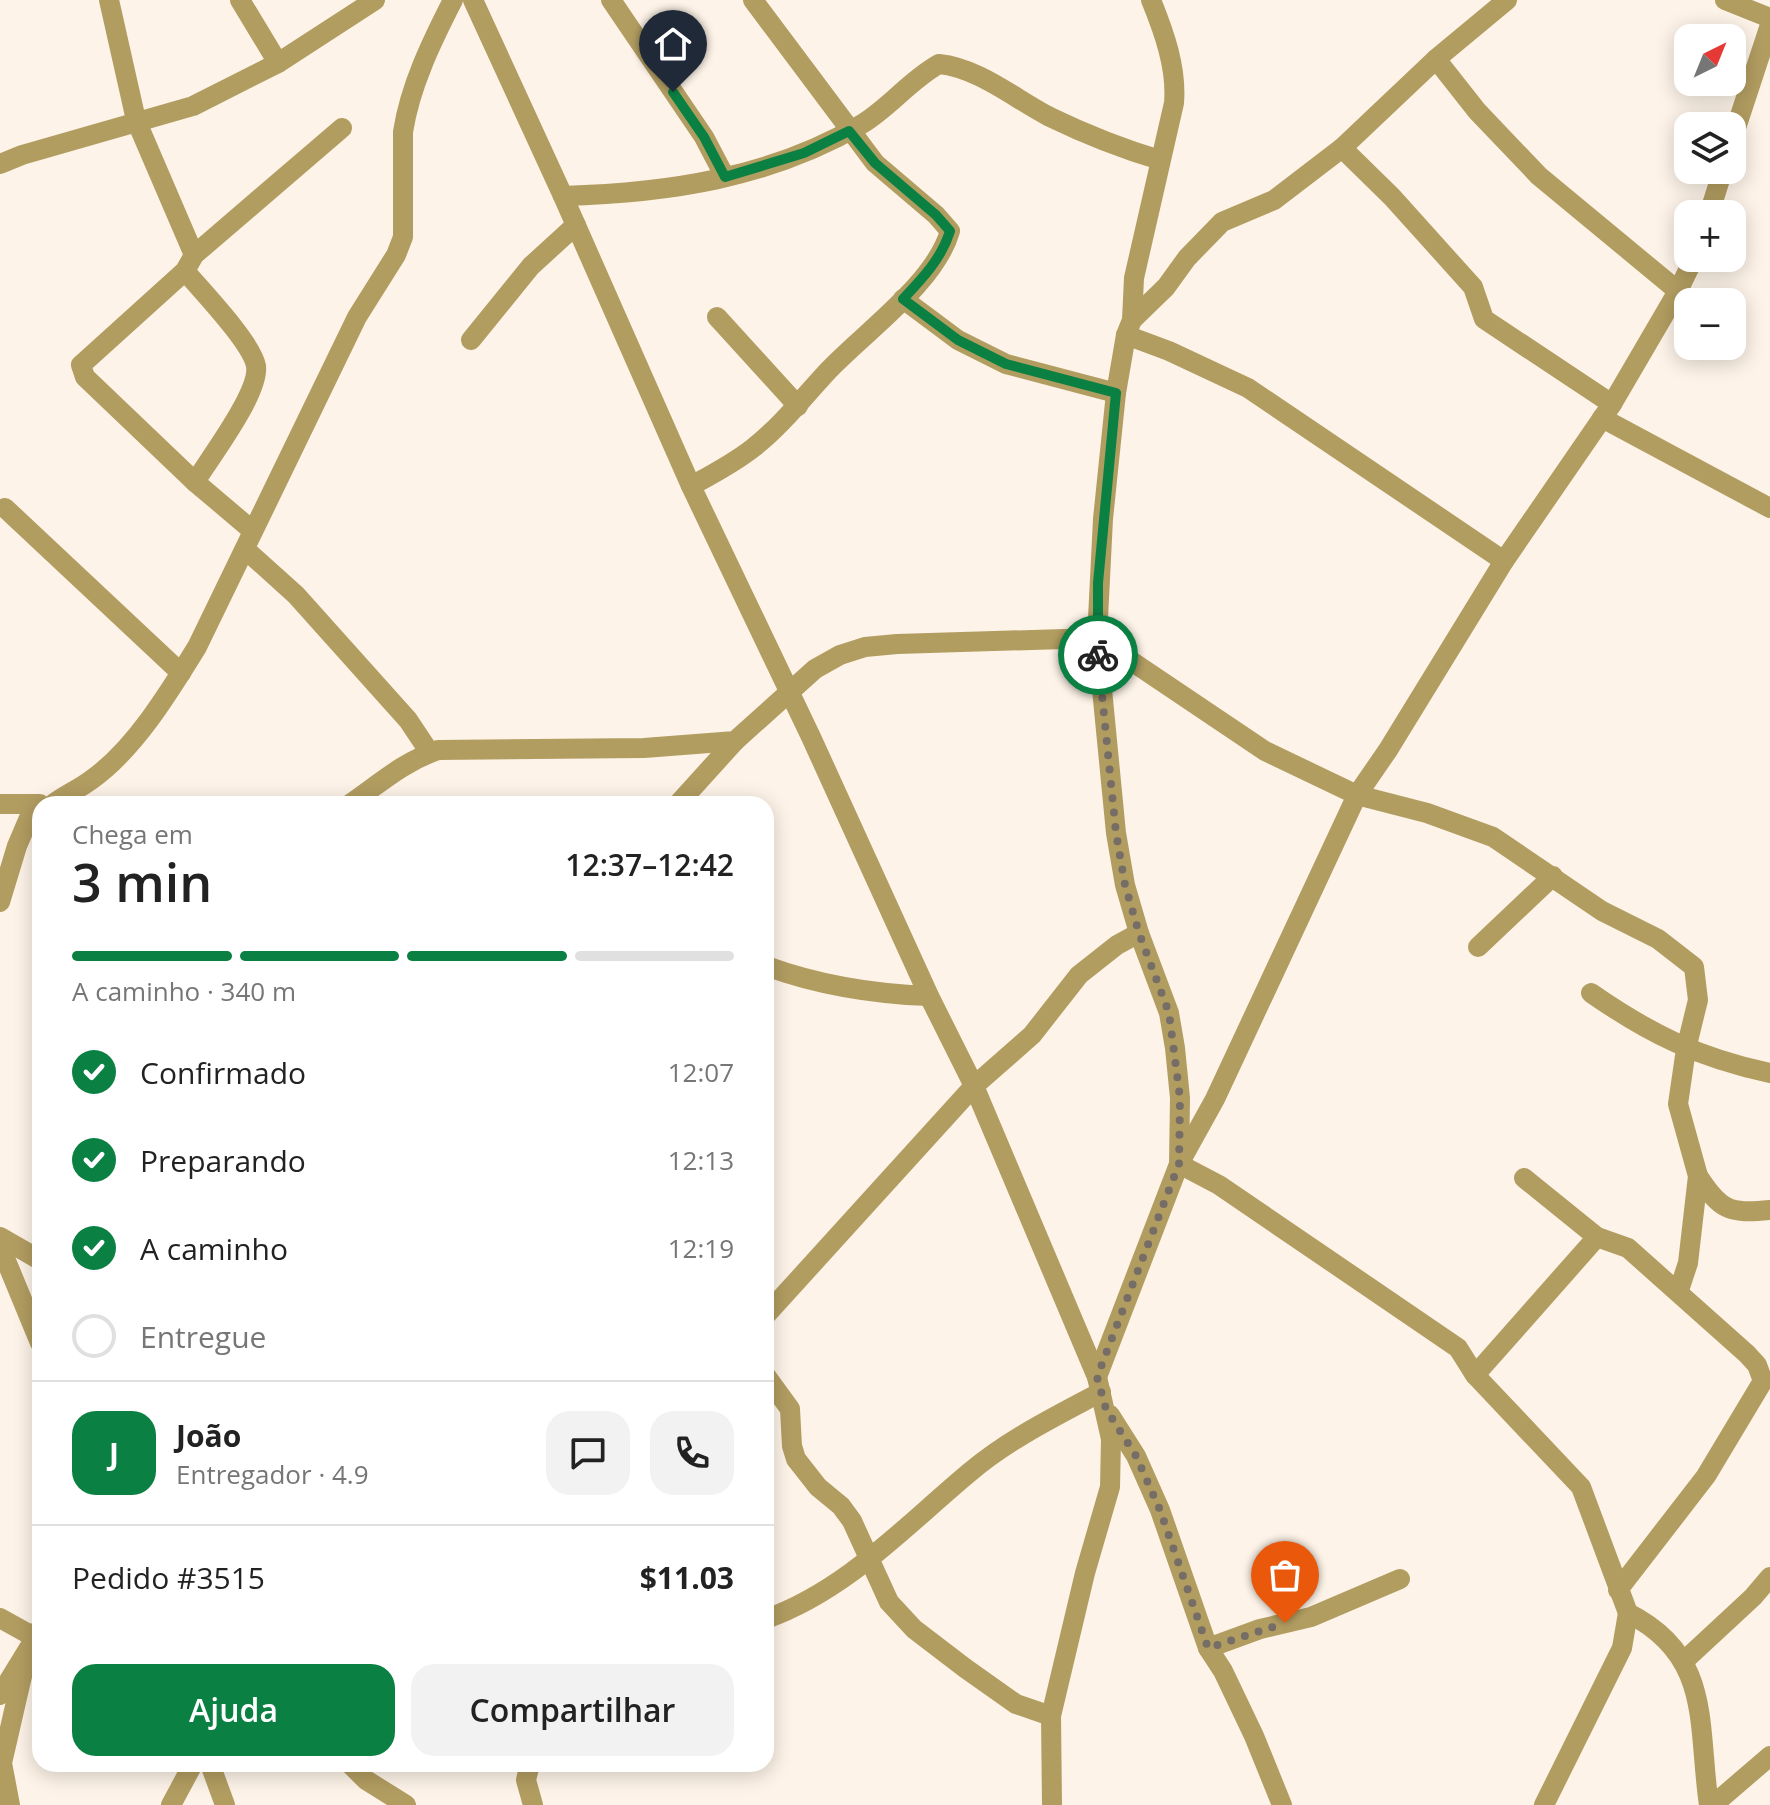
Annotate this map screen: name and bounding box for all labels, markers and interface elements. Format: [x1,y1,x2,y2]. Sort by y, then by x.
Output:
pin [639,10,707,92]
icon: home [651,22,695,66]
north arrow [1674,24,1746,96]
map controls [1674,24,1746,360]
button: layers [1674,112,1746,184]
button: + [1674,200,1746,272]
button: − [1674,288,1746,360]
courier [1058,615,1138,695]
icon: bike [1076,633,1120,677]
text: Chega em [72,816,193,852]
text: 12:37–12:42 [565,844,734,885]
text: 3 min [72,846,212,917]
text: A caminho · 340 m [72,973,296,1009]
icon: check [72,1050,116,1094]
text: Confirmado [140,1052,306,1093]
text: 12:07 [668,1054,734,1090]
icon: check [72,1138,116,1182]
text: Preparando [140,1140,306,1181]
text: 12:13 [668,1142,734,1178]
icon: check [72,1226,116,1270]
text: A caminho [140,1228,288,1269]
text: 12:19 [668,1230,734,1266]
text: Entregue [140,1316,266,1357]
button: chat [546,1411,630,1495]
button: phone [650,1411,734,1495]
text: João [176,1415,241,1456]
text: J [109,1433,119,1474]
text: Entregador · 4.9 [176,1456,369,1492]
pin [1251,1541,1319,1623]
icon: bag [1263,1553,1307,1597]
text: Pedido #3515 [72,1557,265,1598]
text: $11.03 [640,1557,734,1598]
button: Ajuda [72,1664,395,1756]
button: Compartilhar [411,1664,734,1756]

